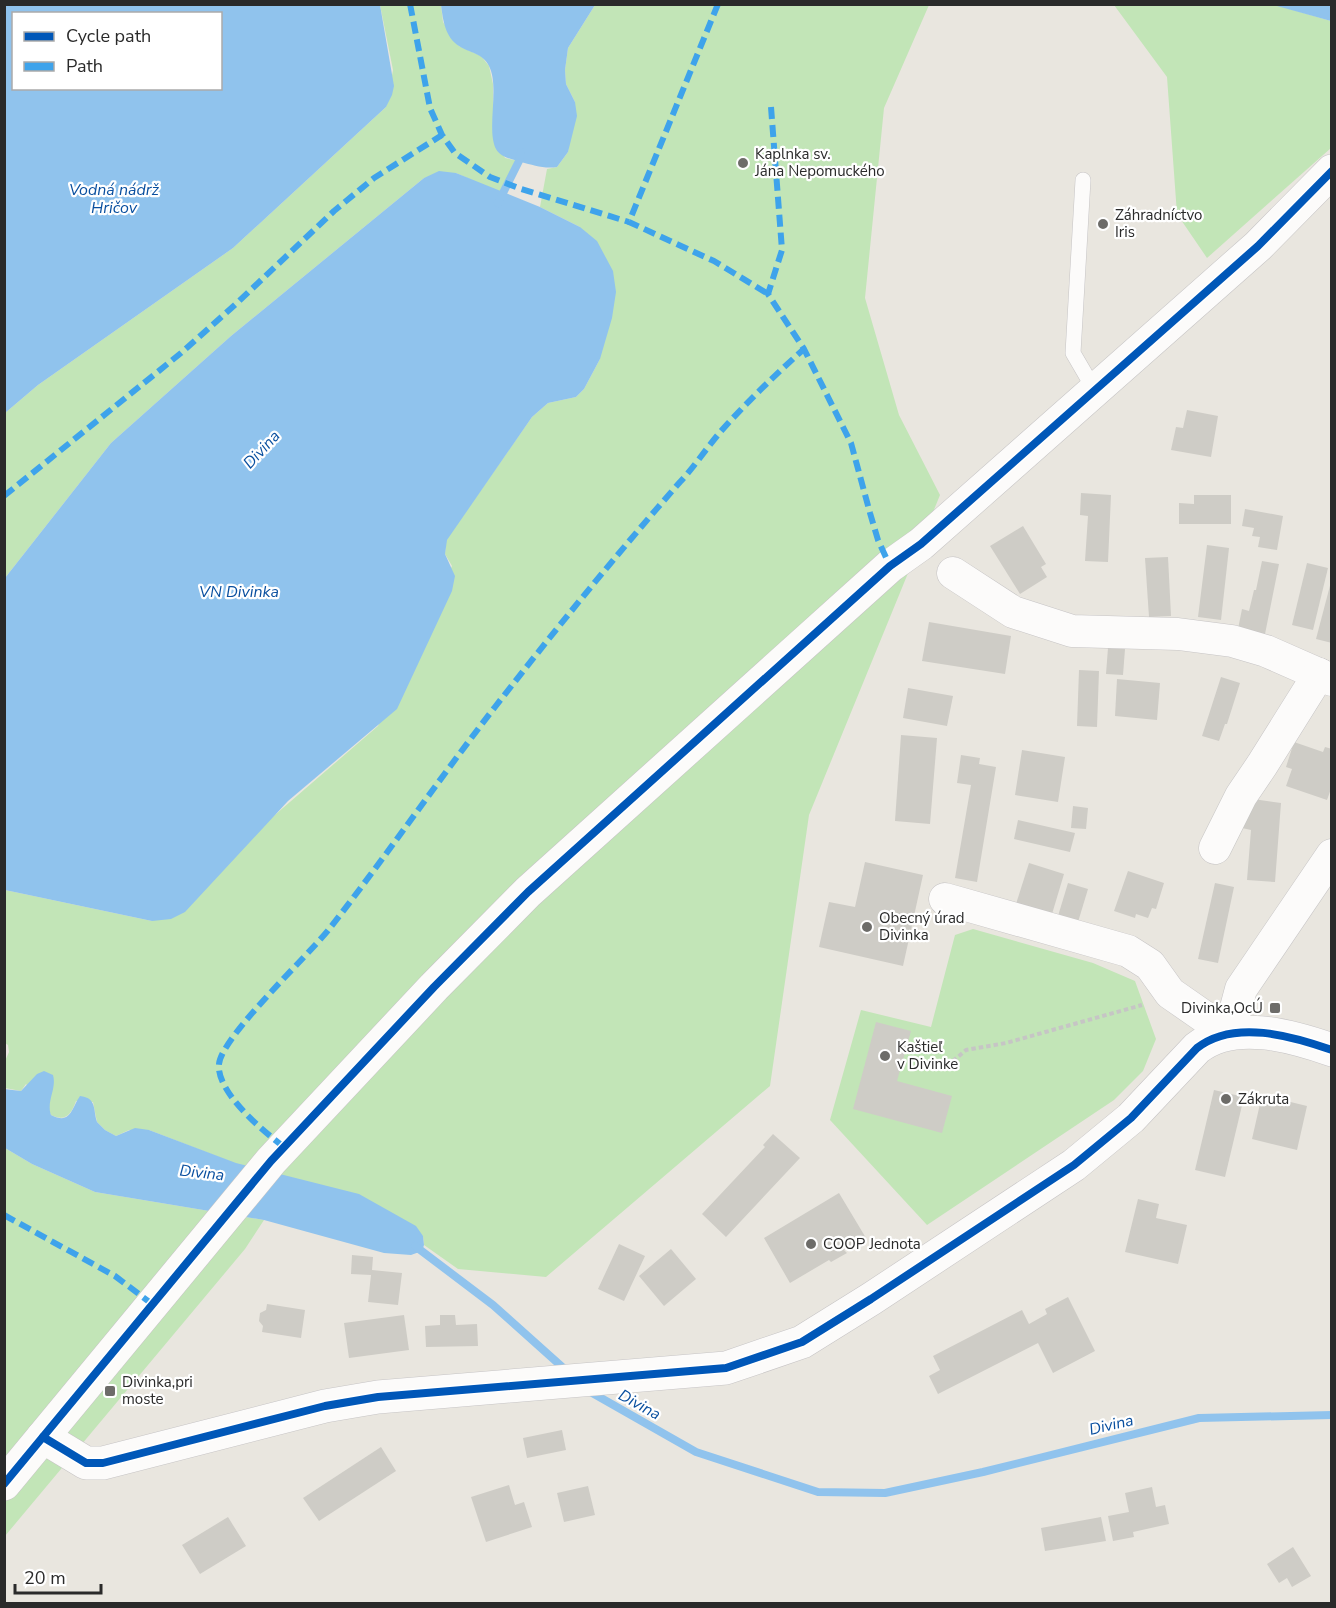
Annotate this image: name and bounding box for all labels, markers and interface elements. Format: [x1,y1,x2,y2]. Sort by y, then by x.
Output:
legend [12,12,222,90]
text: Cycle path [66,24,151,48]
text: Path [66,54,103,78]
place label: Kaplnka sv. Jána Nepomuckého [754,144,885,181]
marker: Kaplnka sv. Jána Nepomuckého [736,156,750,170]
water label: Vodná nádrž Hričov [69,179,160,219]
place label: Záhradníctvo Iris [1115,205,1202,242]
marker: Záhradníctvo Iris [1096,217,1110,231]
water label: Divina [238,426,285,474]
water label: VN Divinka [199,581,279,603]
place label: Obecný úrad Divinka [879,908,965,945]
marker: Obecný úrad Divinka [860,920,874,934]
place label: Divinka,OcÚ [1181,997,1263,1018]
marker: Divinka,OcÚ [1268,1001,1282,1015]
place label: Kaštieľ v Divinke [897,1037,958,1074]
marker: Kaštieľ v Divinke [878,1049,892,1063]
place label: Zákruta [1238,1089,1289,1109]
marker: Zákruta [1219,1092,1233,1106]
water label: Divina [178,1160,225,1186]
place label: COOP Jednota [823,1234,921,1254]
marker: COOP Jednota [804,1237,818,1251]
place label: Divinka,pri moste [122,1372,193,1409]
marker: Divinka,pri moste [103,1384,117,1398]
water label: Divina [614,1384,665,1425]
water label: Divina [1087,1409,1136,1441]
scale bar [15,1557,100,1595]
text: 20 m [24,1566,66,1590]

